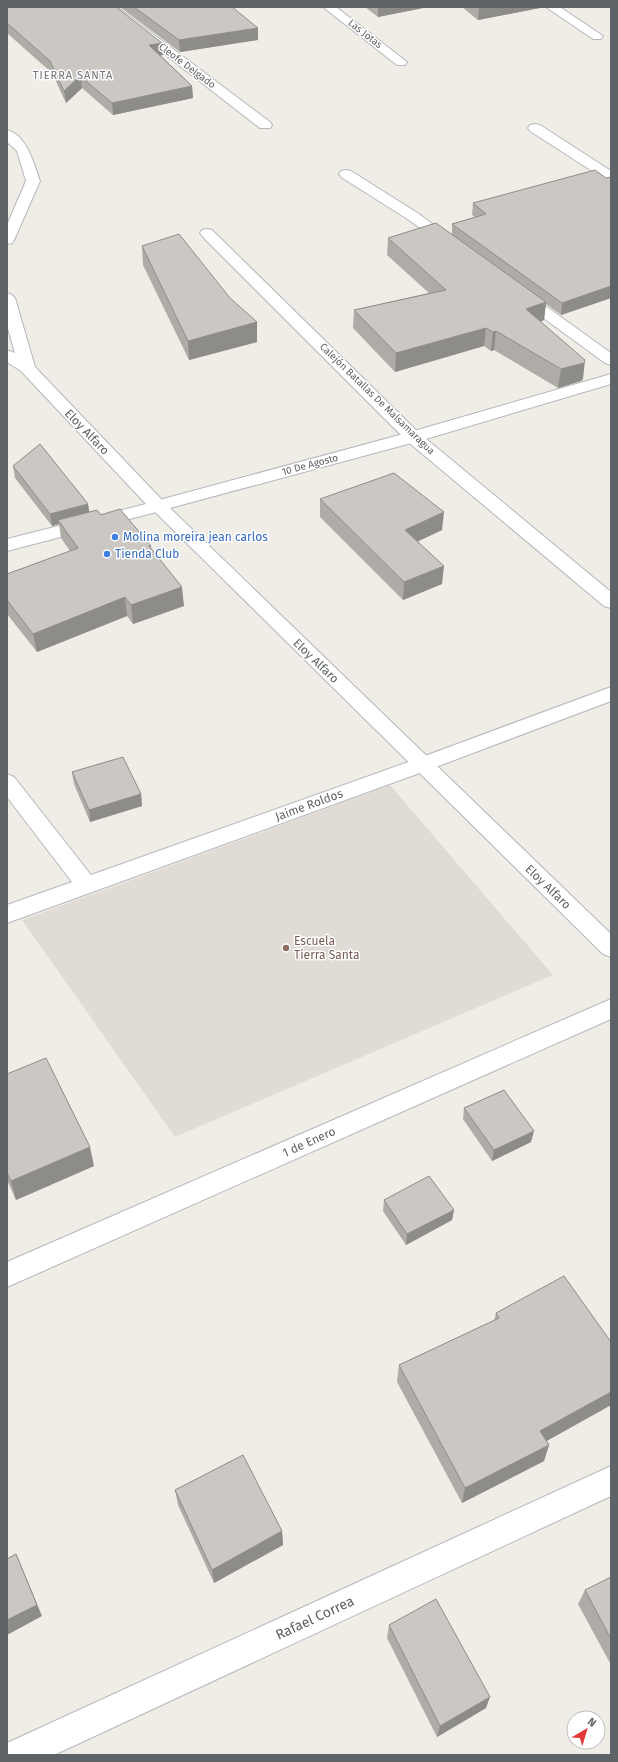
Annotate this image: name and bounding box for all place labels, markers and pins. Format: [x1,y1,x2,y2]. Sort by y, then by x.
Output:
place label: Molina moreira jean carlos [123,530,268,544]
marker: Molina moreira jean carlos [110,532,120,542]
place label: Tienda Club [115,547,179,561]
marker: Tienda Club [102,549,112,559]
place label: Escuela Tierra Santa [294,934,360,962]
marker: Escuela Tierra Santa [281,943,291,953]

